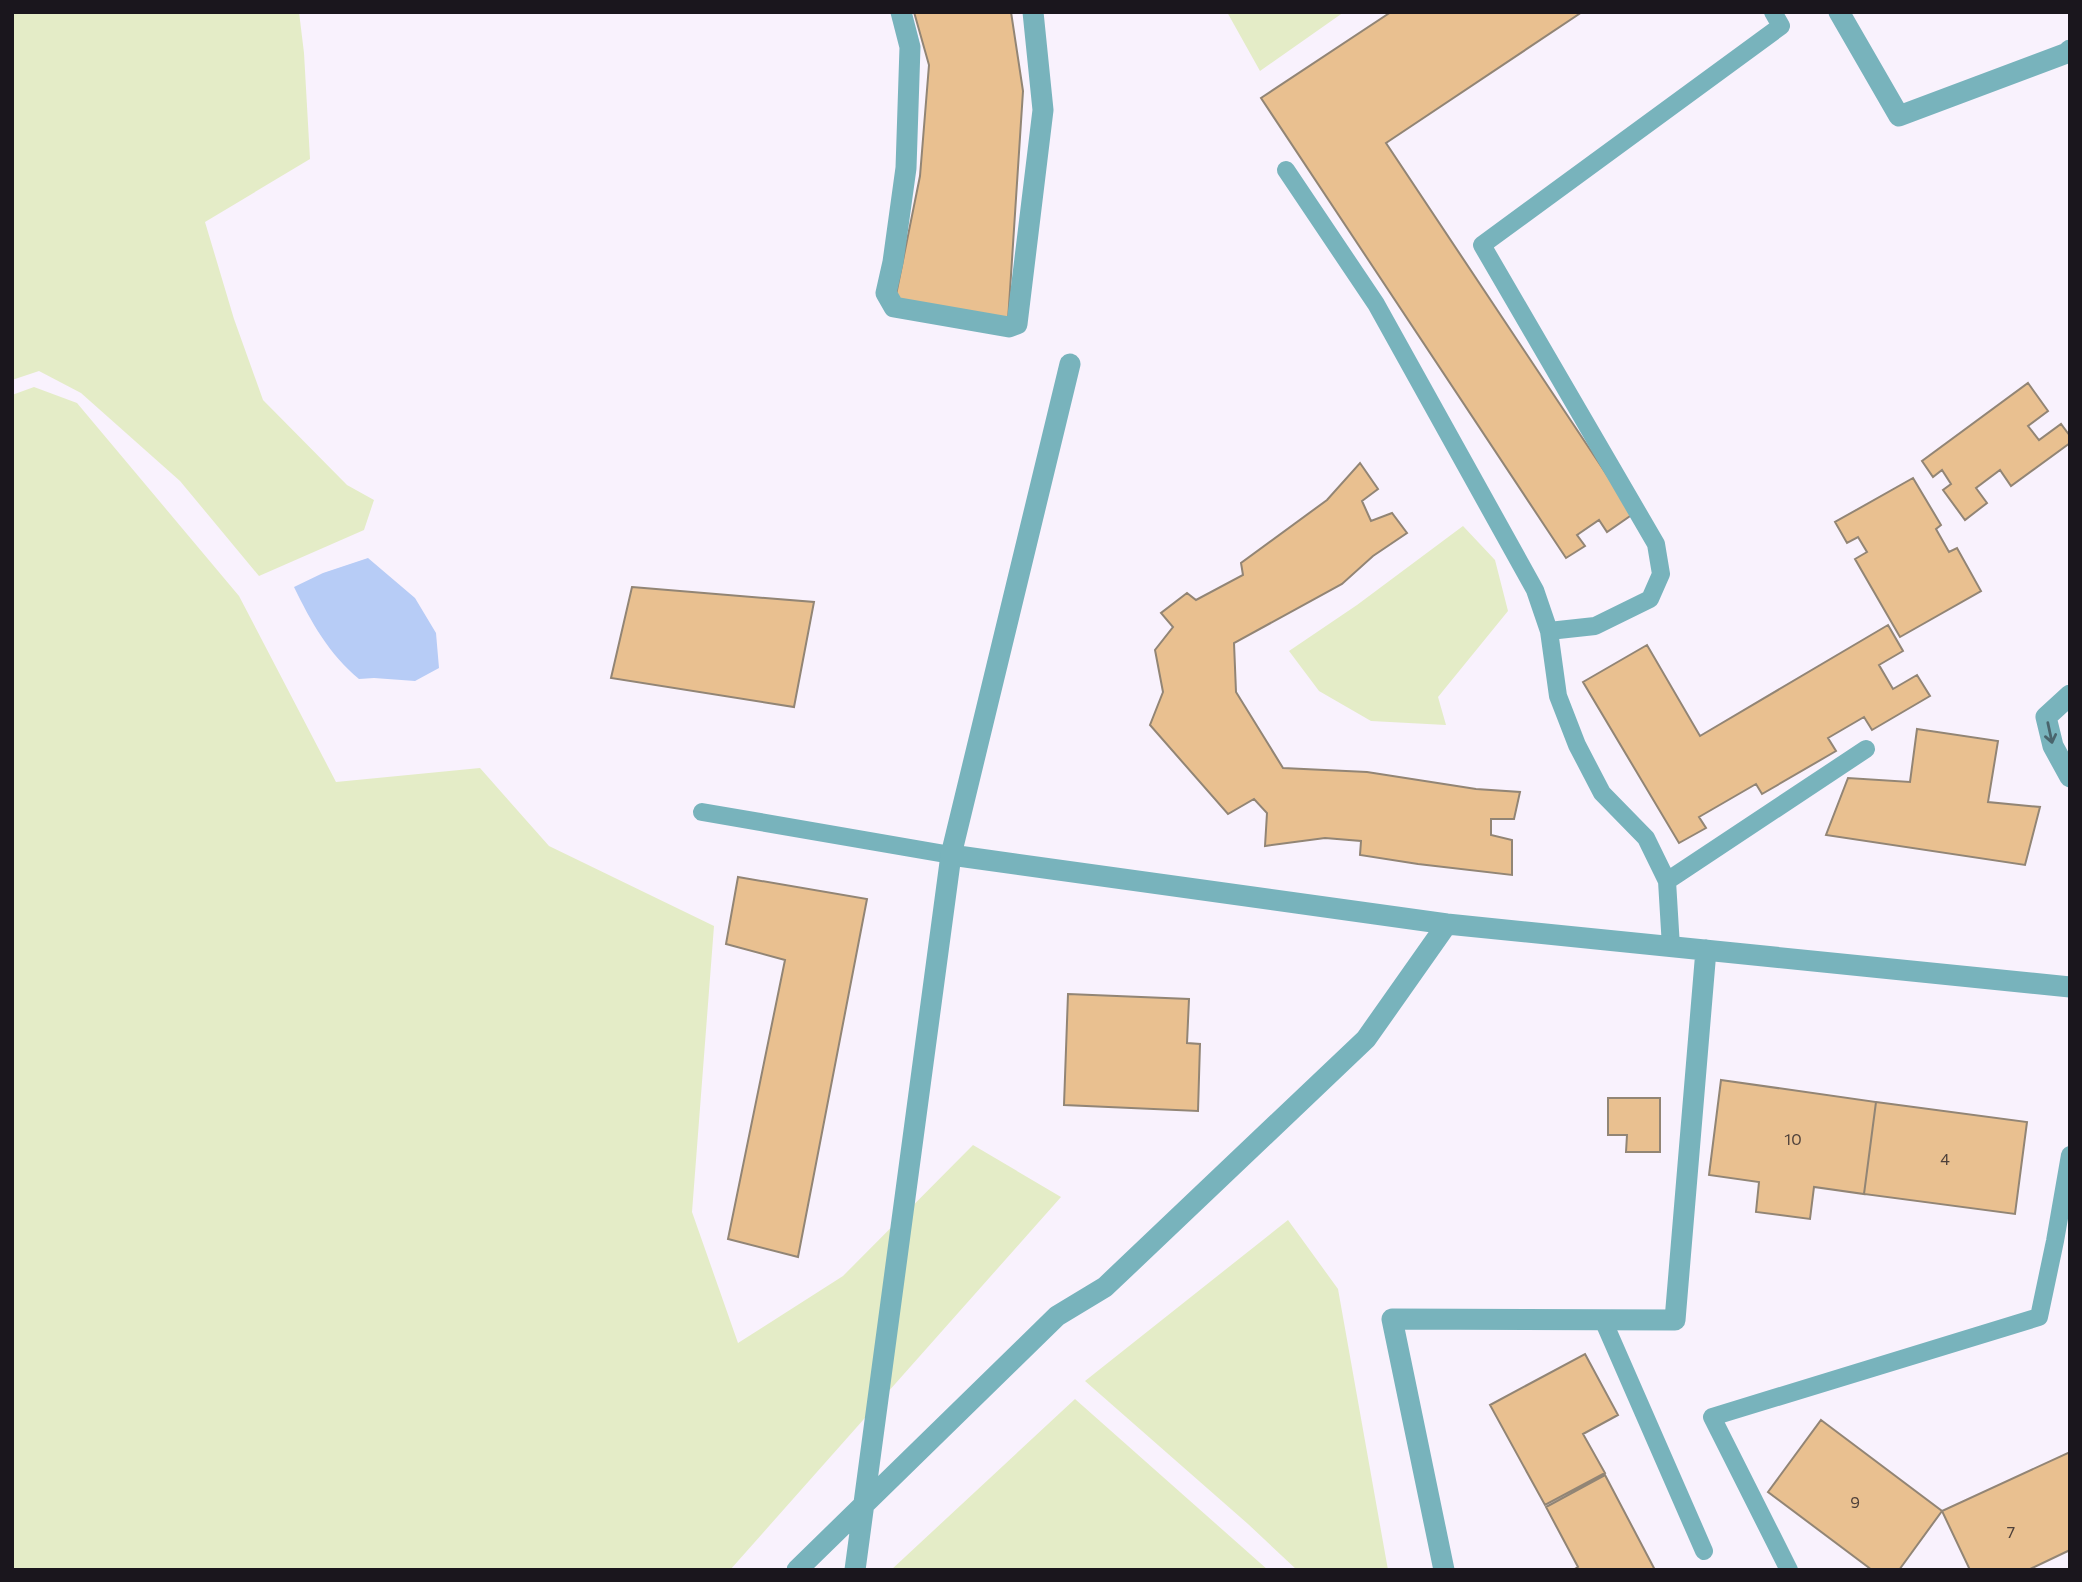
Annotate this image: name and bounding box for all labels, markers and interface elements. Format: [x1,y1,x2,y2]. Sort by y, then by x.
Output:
one-way arrow [2043,721,2057,744]
house number: 10 [1784,1129,1802,1148]
house number: 4 [1940,1149,1950,1168]
house number: 9 [1850,1492,1860,1511]
house number: 7 [2007,1522,2015,1541]

